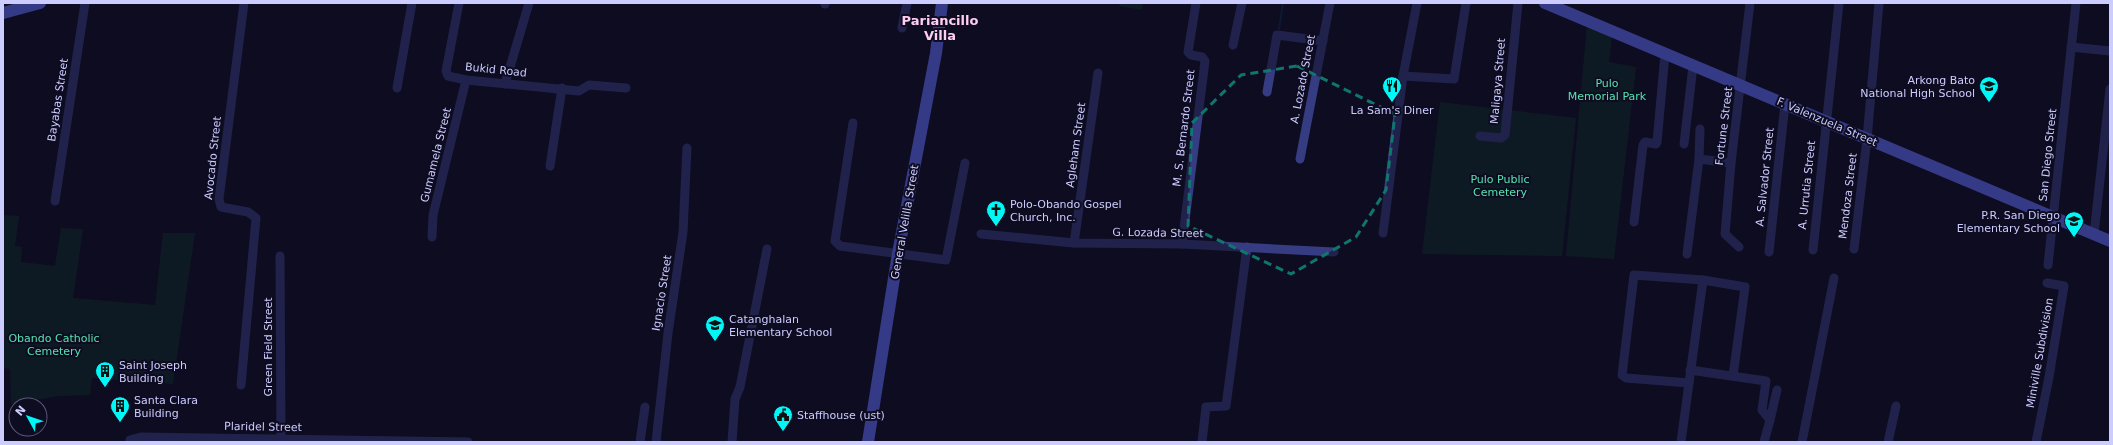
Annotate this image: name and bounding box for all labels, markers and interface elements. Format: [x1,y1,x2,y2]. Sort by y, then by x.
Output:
district label: Pariancillo Villa [902,13,978,43]
street label: A. Lozado Street [1288,33,1318,124]
street label: Maligaya Street [1488,37,1508,125]
street label: Bayabas Street [45,57,71,142]
street label: Bukid Road [464,60,528,80]
street label: M. S. Bernardo Street [1170,68,1198,187]
place label: Arkong Bato National High School [1860,74,1975,100]
restaurant icon: La Sam's Diner [1381,75,1403,103]
school or university icon: Arkong Bato National High School [1978,75,2000,103]
park label: Pulo Memorial Park [1568,77,1647,103]
street label: Fortune Street [1713,85,1735,166]
street label: F. Valenzuela Street [1775,95,1880,149]
street label: Agleham Street [1064,101,1088,188]
place label: La Sam's Diner [1351,104,1434,117]
street label: Gumamela Street [418,106,454,204]
street label: San Diego Street [2037,107,2059,202]
street label: Avocado Street [202,115,224,200]
street label: A. Salvador Street [1753,126,1777,227]
street label: A. Urrutia Street [1796,139,1818,230]
street label: Mendoza Street [1836,152,1860,240]
street label: General Velilla Street [889,163,922,280]
park label: Pulo Public Cemetery [1470,173,1530,199]
place label: Polo-Obando Gospel Church, Inc. [1010,198,1122,224]
church icon: Polo-Obando Gospel Church, Inc. [985,199,1007,227]
place label: P.R. San Diego Elementary School [1957,209,2060,235]
school or university icon: P.R. San Diego Elementary School [2063,210,2085,238]
street label: G. Lozada Street [1112,226,1204,240]
street label: Ignacio Street [650,253,675,332]
street label: Green Field Street [262,297,275,397]
street label: Miniville Subdivision [2024,297,2056,409]
place label: Catanghalan Elementary School [729,313,832,339]
school or university icon: Catanghalan Elementary School [704,314,726,342]
park label: Obando Catholic Cemetery [8,332,100,358]
place label: Saint Joseph Building [119,359,187,385]
building icon: Saint Joseph Building [94,360,116,388]
place label: Santa Clara Building [134,394,198,420]
building icon: Santa Clara Building [109,395,131,423]
north arrow [8,397,48,437]
text: N [13,403,29,419]
public building icon: Staffhouse (ust) [772,404,794,432]
place label: Staffhouse (ust) [797,409,885,422]
street label: Plaridel Street [224,420,303,434]

